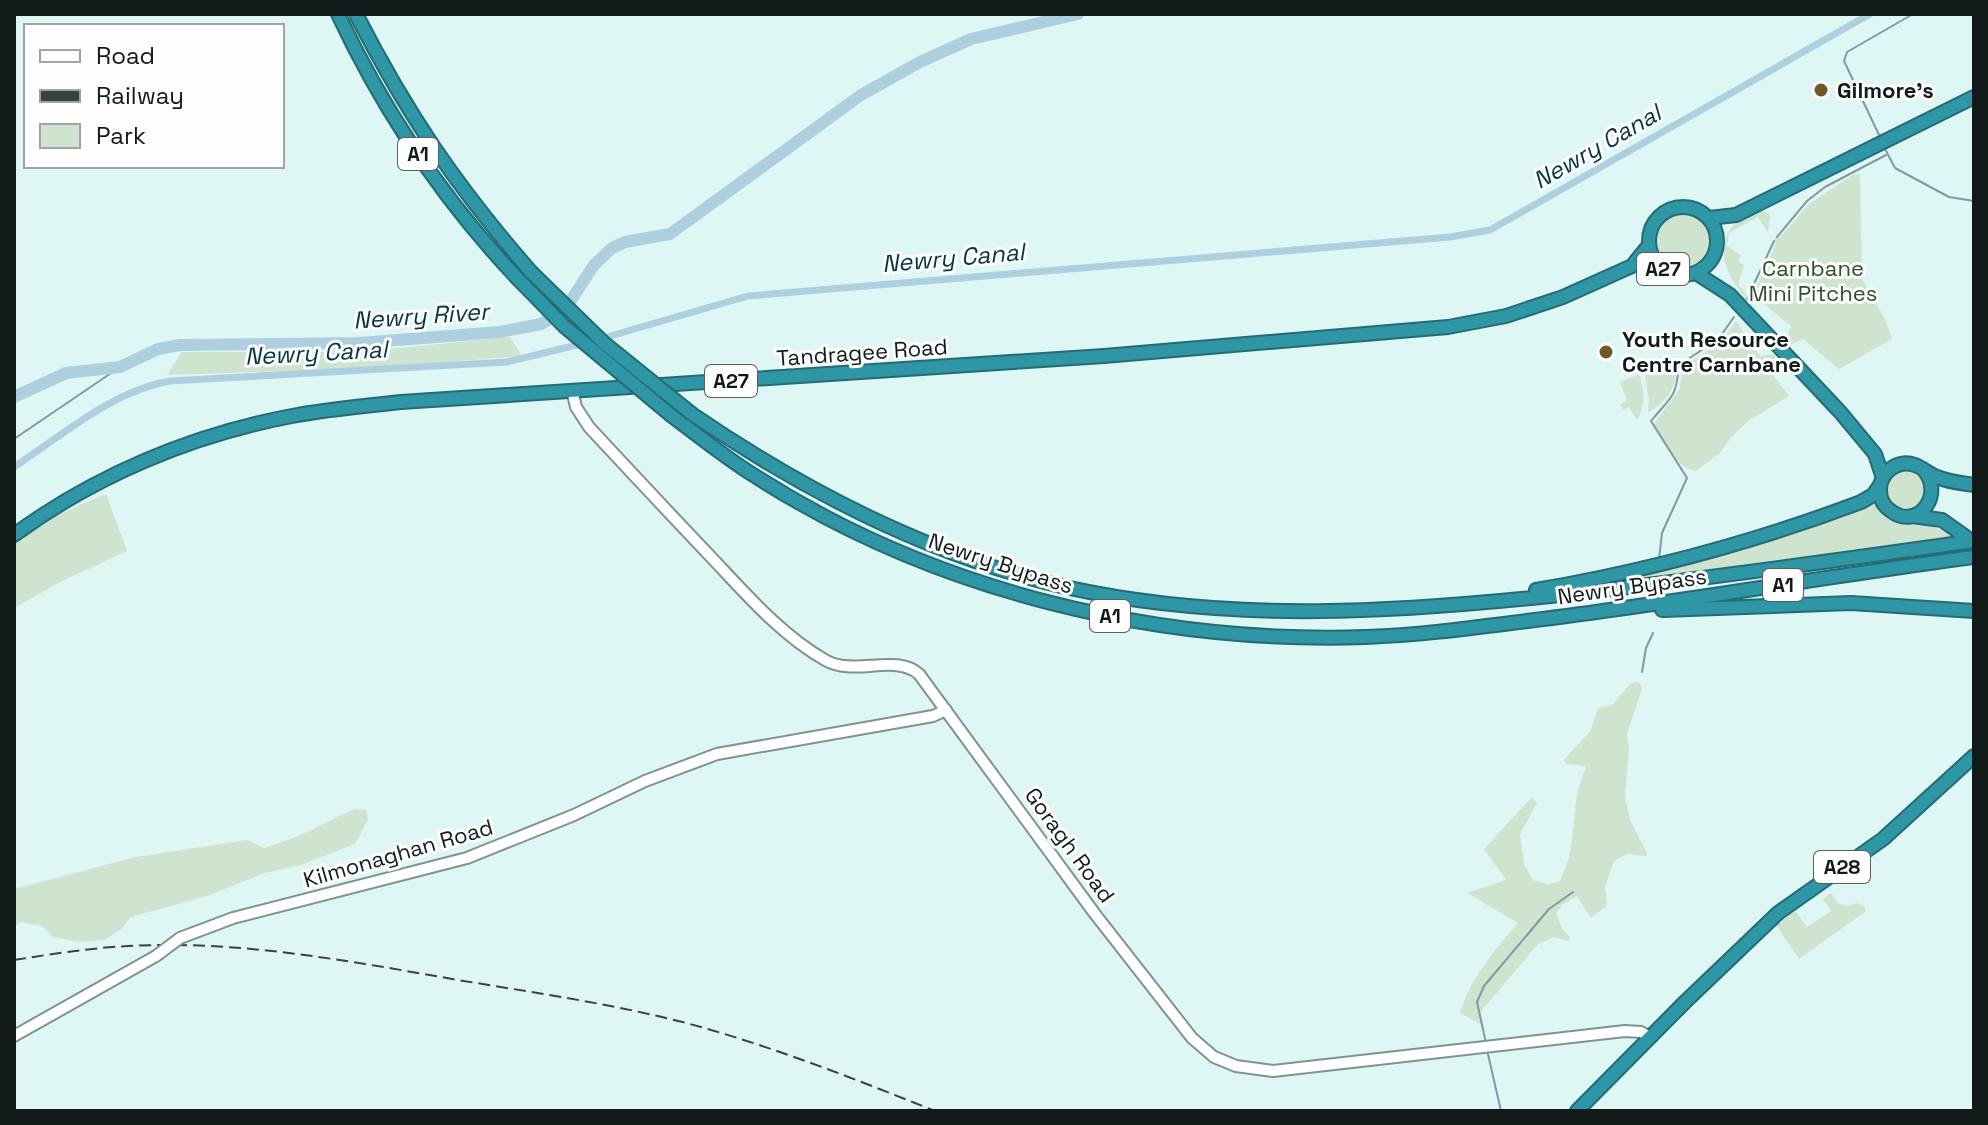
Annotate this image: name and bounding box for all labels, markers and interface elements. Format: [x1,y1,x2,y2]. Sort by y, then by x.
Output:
legend [24,24,284,168]
text: Road [96,40,155,71]
place label: Gilmore's [1837,76,1934,104]
text: Railway [96,80,184,111]
marker: Gilmore's [1812,81,1830,99]
water label: Newry Canal [1527,96,1669,196]
text: Park [96,120,146,151]
road number: A1 [398,138,438,170]
water label: Newry Canal [881,236,1028,279]
road number: A27 [1637,253,1689,285]
park label: Carnbane Mini Pitches [1749,254,1877,307]
water label: Newry River [352,295,493,336]
place label: Youth Resource Centre Carnbane [1622,325,1801,378]
street label: Tandragee Road [776,332,948,372]
water label: Newry Canal [244,333,391,372]
marker: Youth Resource Centre Carnbane [1597,343,1615,361]
road number: A27 [705,365,757,397]
street label: Newry Bypass [925,526,1077,600]
street label: Newry Bypass [1556,562,1708,610]
road number: A1 [1763,569,1803,601]
road number: A1 [1090,600,1130,632]
street label: Goragh Road [1019,782,1121,908]
street label: Kilmonaghan Road [300,813,496,893]
road number: A28 [1814,851,1870,883]

